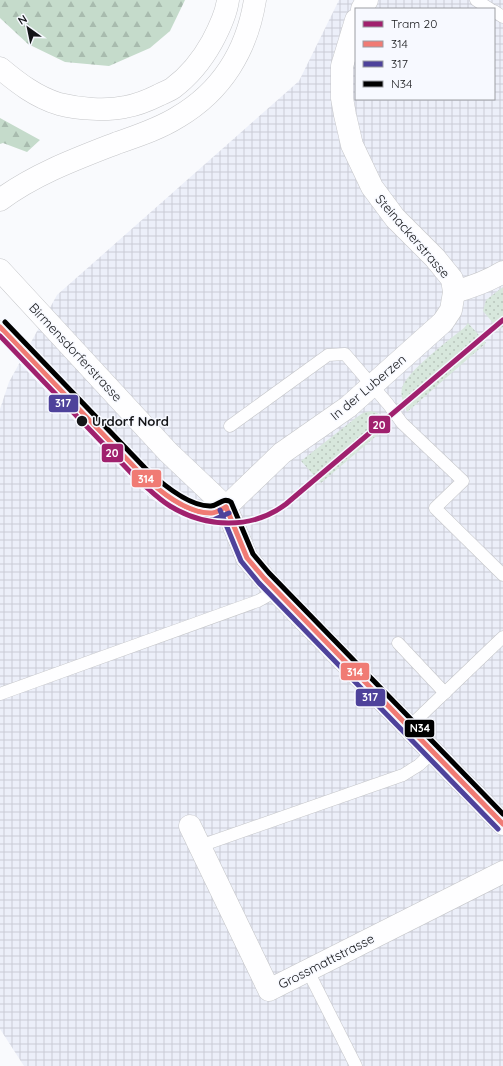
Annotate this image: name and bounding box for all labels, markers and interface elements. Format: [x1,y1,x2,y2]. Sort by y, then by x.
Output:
north arrow [8,8,48,48]
legend [355,8,495,100]
text: N [15,12,30,28]
text: Tram 20 [391,16,437,31]
text: 314 [391,36,408,51]
text: 317 [391,56,408,71]
text: N34 [391,76,412,91]
street label: Steinackerstrasse [372,191,454,281]
street label: Birmensdorferstrasse [26,299,126,405]
street label: In der Luberzen [327,351,409,423]
line badge: 317 [48,394,79,413]
text: 317 [55,396,71,410]
place label: Urdorf Nord [92,413,169,429]
marker: Urdorf Nord [75,414,89,428]
line badge: 20 [368,415,391,434]
text: 20 [372,418,386,432]
line badge: 20 [101,443,124,463]
text: 20 [105,446,119,460]
line badge: 314 [131,469,162,488]
text: 314 [138,472,155,486]
line badge: 314 [340,662,370,681]
text: 314 [347,665,364,679]
line badge: 317 [355,688,386,707]
text: 317 [362,690,378,704]
line badge: N34 [404,719,435,738]
text: N34 [410,721,431,735]
street label: Grossmattstrasse [275,930,377,992]

